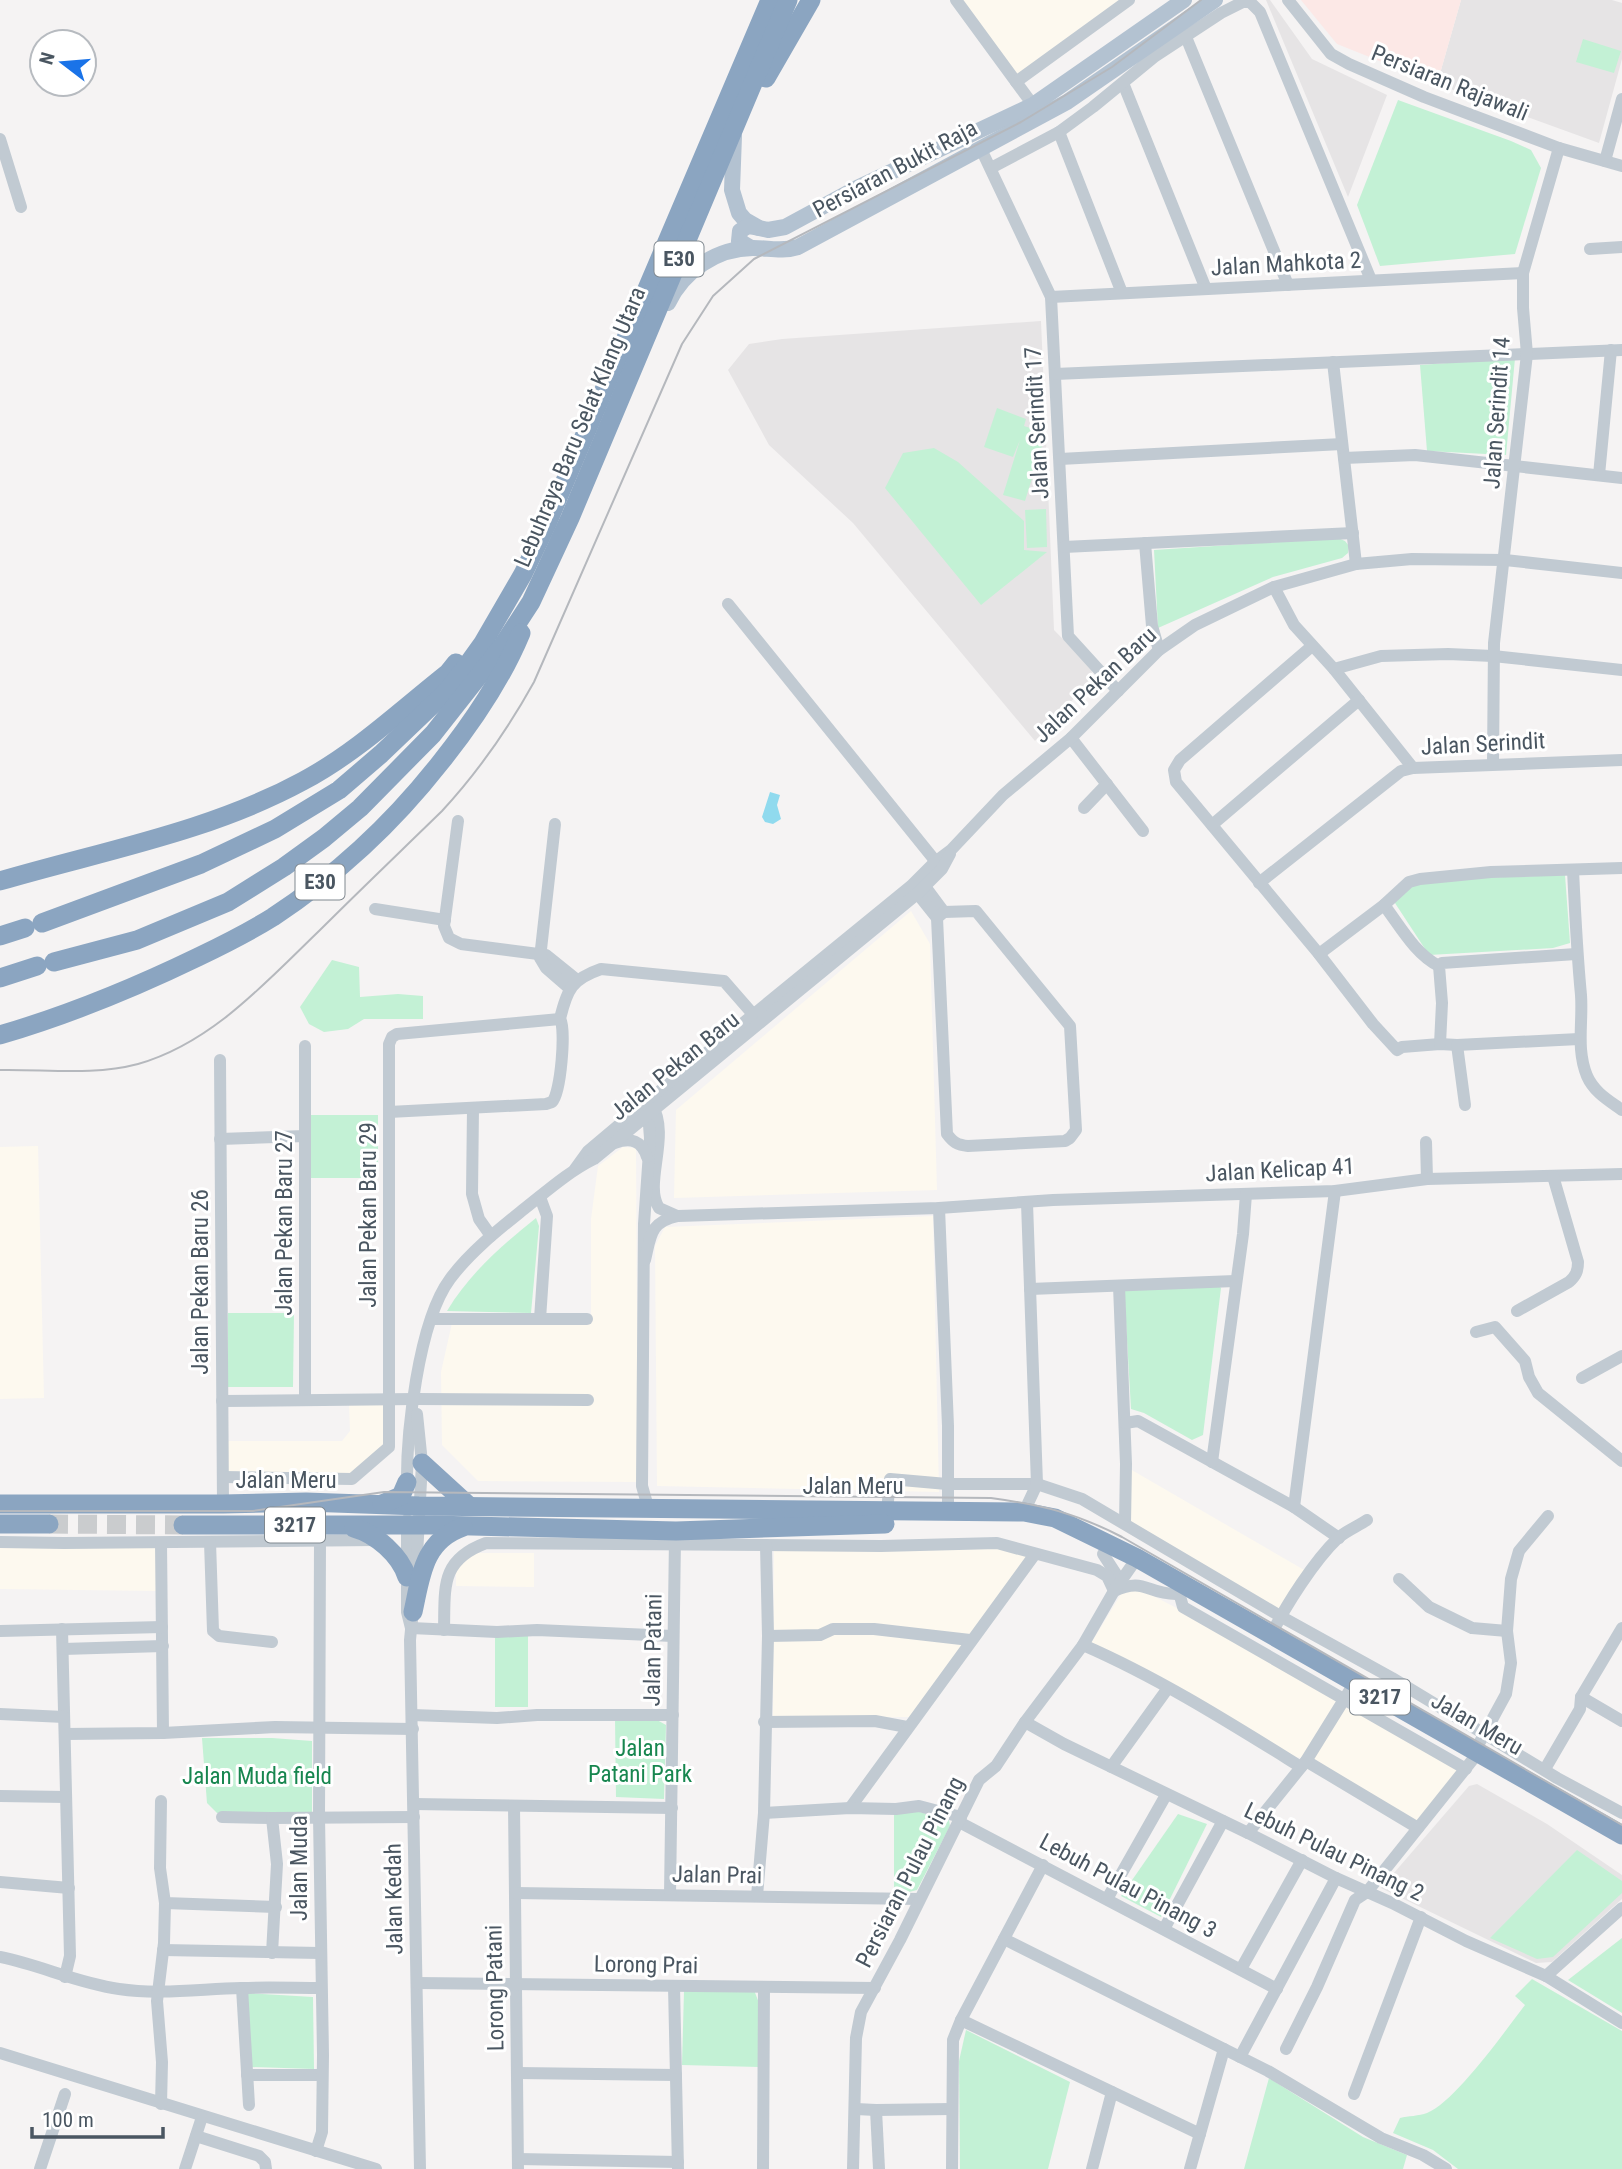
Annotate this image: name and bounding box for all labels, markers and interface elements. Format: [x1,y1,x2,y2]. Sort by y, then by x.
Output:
north arrow [28,28,98,98]
street label: Persiaran Rajawali [1367,39,1533,127]
text: N [34,50,60,67]
street label: Persiaran Bukit Raja [808,114,982,224]
road number: E30 [654,242,704,276]
street label: Jalan Mahkota 2 [1210,247,1362,281]
street label: Lebuhraya Baru Selat Klang Utara [509,283,651,571]
street label: Jalan Serindit 14 [1478,336,1516,490]
street label: Jalan Serindit 17 [1020,346,1054,500]
street label: Jalan Pekan Baru [1028,621,1162,749]
street label: Jalan Serindit [1420,727,1546,761]
road number: E30 [296,864,344,900]
street label: Jalan Pekan Baru [605,1006,745,1126]
street label: Jalan Pekan Baru 29 [355,1122,382,1308]
street label: Jalan Pekan Baru 27 [271,1130,298,1316]
street label: Jalan Kelicap 41 [1205,1153,1355,1187]
street label: Jalan Pekan Baru 26 [187,1189,214,1375]
street label: Jalan Meru [235,1467,337,1494]
street label: Jalan Meru [802,1473,904,1500]
road number: 3217 [265,1508,325,1542]
street label: Jalan Patani [639,1593,667,1707]
road number: 3217 [1350,1680,1410,1714]
street label: Jalan Meru [1426,1687,1528,1761]
park label: Jalan Patani Park [588,1735,693,1788]
park label: Jalan Muda field [182,1763,332,1790]
street label: Persiaran Pulau Pinang [850,1772,970,1972]
street label: Lebuh Pulau Pinang 2 [1240,1797,1428,1907]
street label: Jalan Muda [286,1815,313,1921]
street label: Lebuh Pulau Pinang 3 [1035,1828,1221,1944]
street label: Jalan Kedah [380,1843,408,1955]
street label: Jalan Prai [672,1861,762,1889]
street label: Lorong Patani [480,1925,510,2051]
street label: Lorong Prai [594,1951,698,1979]
scale bar [32,2096,163,2140]
text: 100 m [42,2108,94,2132]

